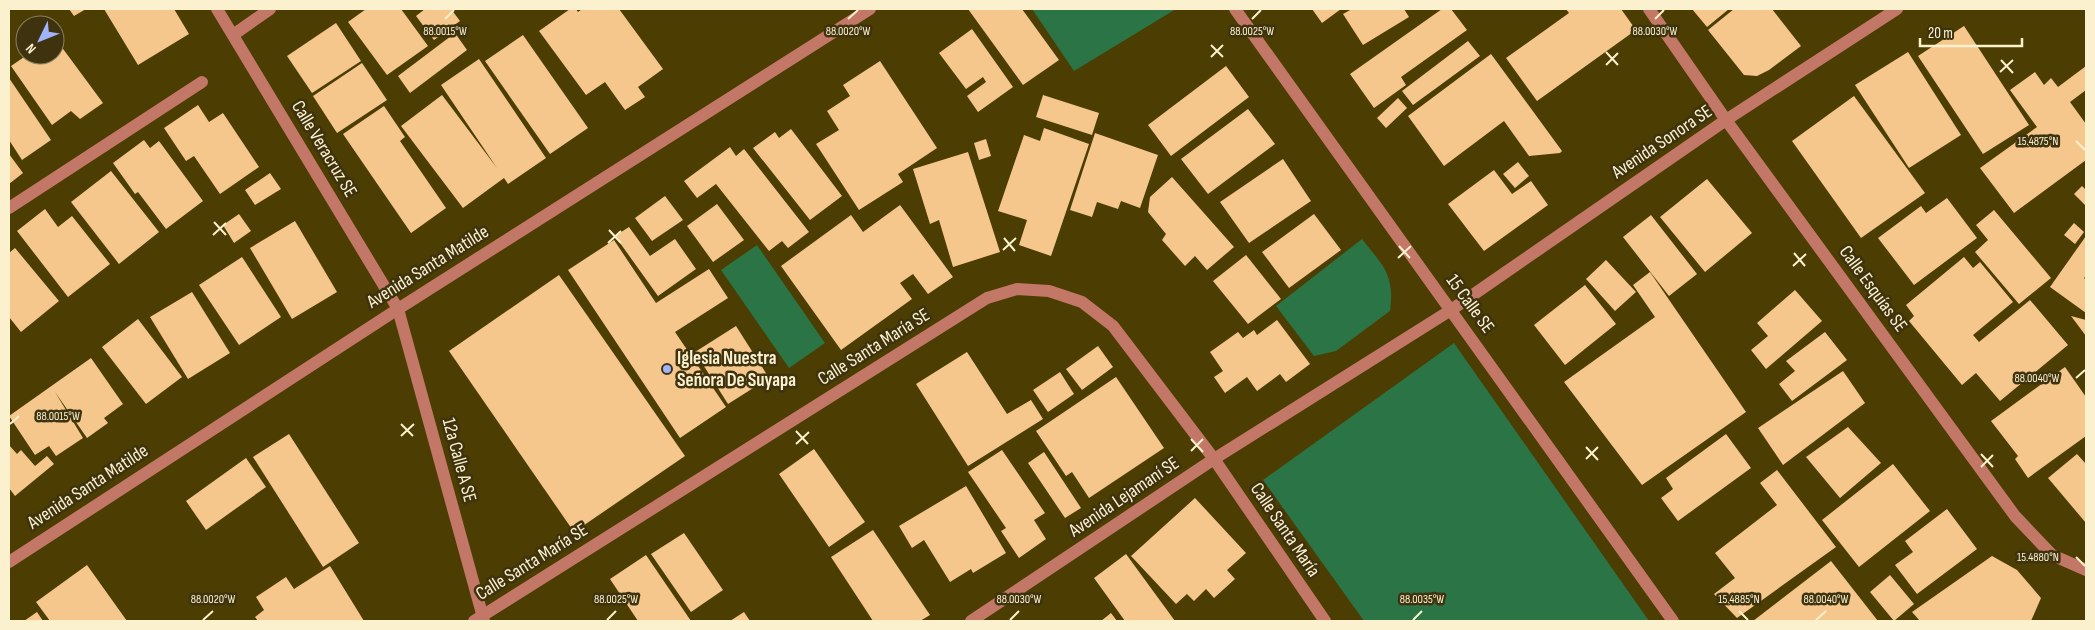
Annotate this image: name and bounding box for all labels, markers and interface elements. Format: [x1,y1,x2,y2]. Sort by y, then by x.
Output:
north arrow [15,15,65,65]
scale bar [1920,15,2022,47]
text: 88.0015°W [423,24,467,39]
text: 88.0020°W [826,24,871,39]
text: 88.0025°W [1230,24,1274,39]
text: 88.0030°W [1633,24,1678,39]
text: 20 m [1928,24,1953,43]
text: N [22,40,40,57]
street label: Calle Veracruz SE [286,97,362,201]
street label: Avenida Sonora SE [1607,100,1717,185]
text: 15.4875°N [2018,134,2058,149]
street label: Avenida Santa Matilde [362,220,493,314]
street label: Calle Esquías SE [1834,241,1912,337]
street label: 15 Calle SE [1441,270,1499,338]
street label: Calle Santa María SE [814,303,934,391]
place label: Iglesia Nuestra Señora De Suyapa [677,347,796,392]
marker: Iglesia Nuestra Señora De Suyapa [661,363,673,375]
text: 88.0040°W [2015,371,2060,386]
text: 88.0015°W [36,409,80,424]
street label: 12a Calle A SE [437,415,481,505]
street label: Avenida Santa Matilde [22,439,153,535]
street label: Avenida Lejamaní SE [1064,452,1183,543]
street label: Calle Santa María [1245,479,1325,581]
street label: Calle Santa María SE [472,518,592,606]
text: 15.4880°N [2017,550,2059,565]
text: 88.0020°W [191,592,236,607]
text: 88.0025°W [594,592,638,607]
text: 88.0030°W [997,592,1042,607]
text: 88.0035°W [1400,592,1444,607]
text: 15.4885°N [1718,592,1760,607]
text: 88.0040°W [1804,592,1849,607]

